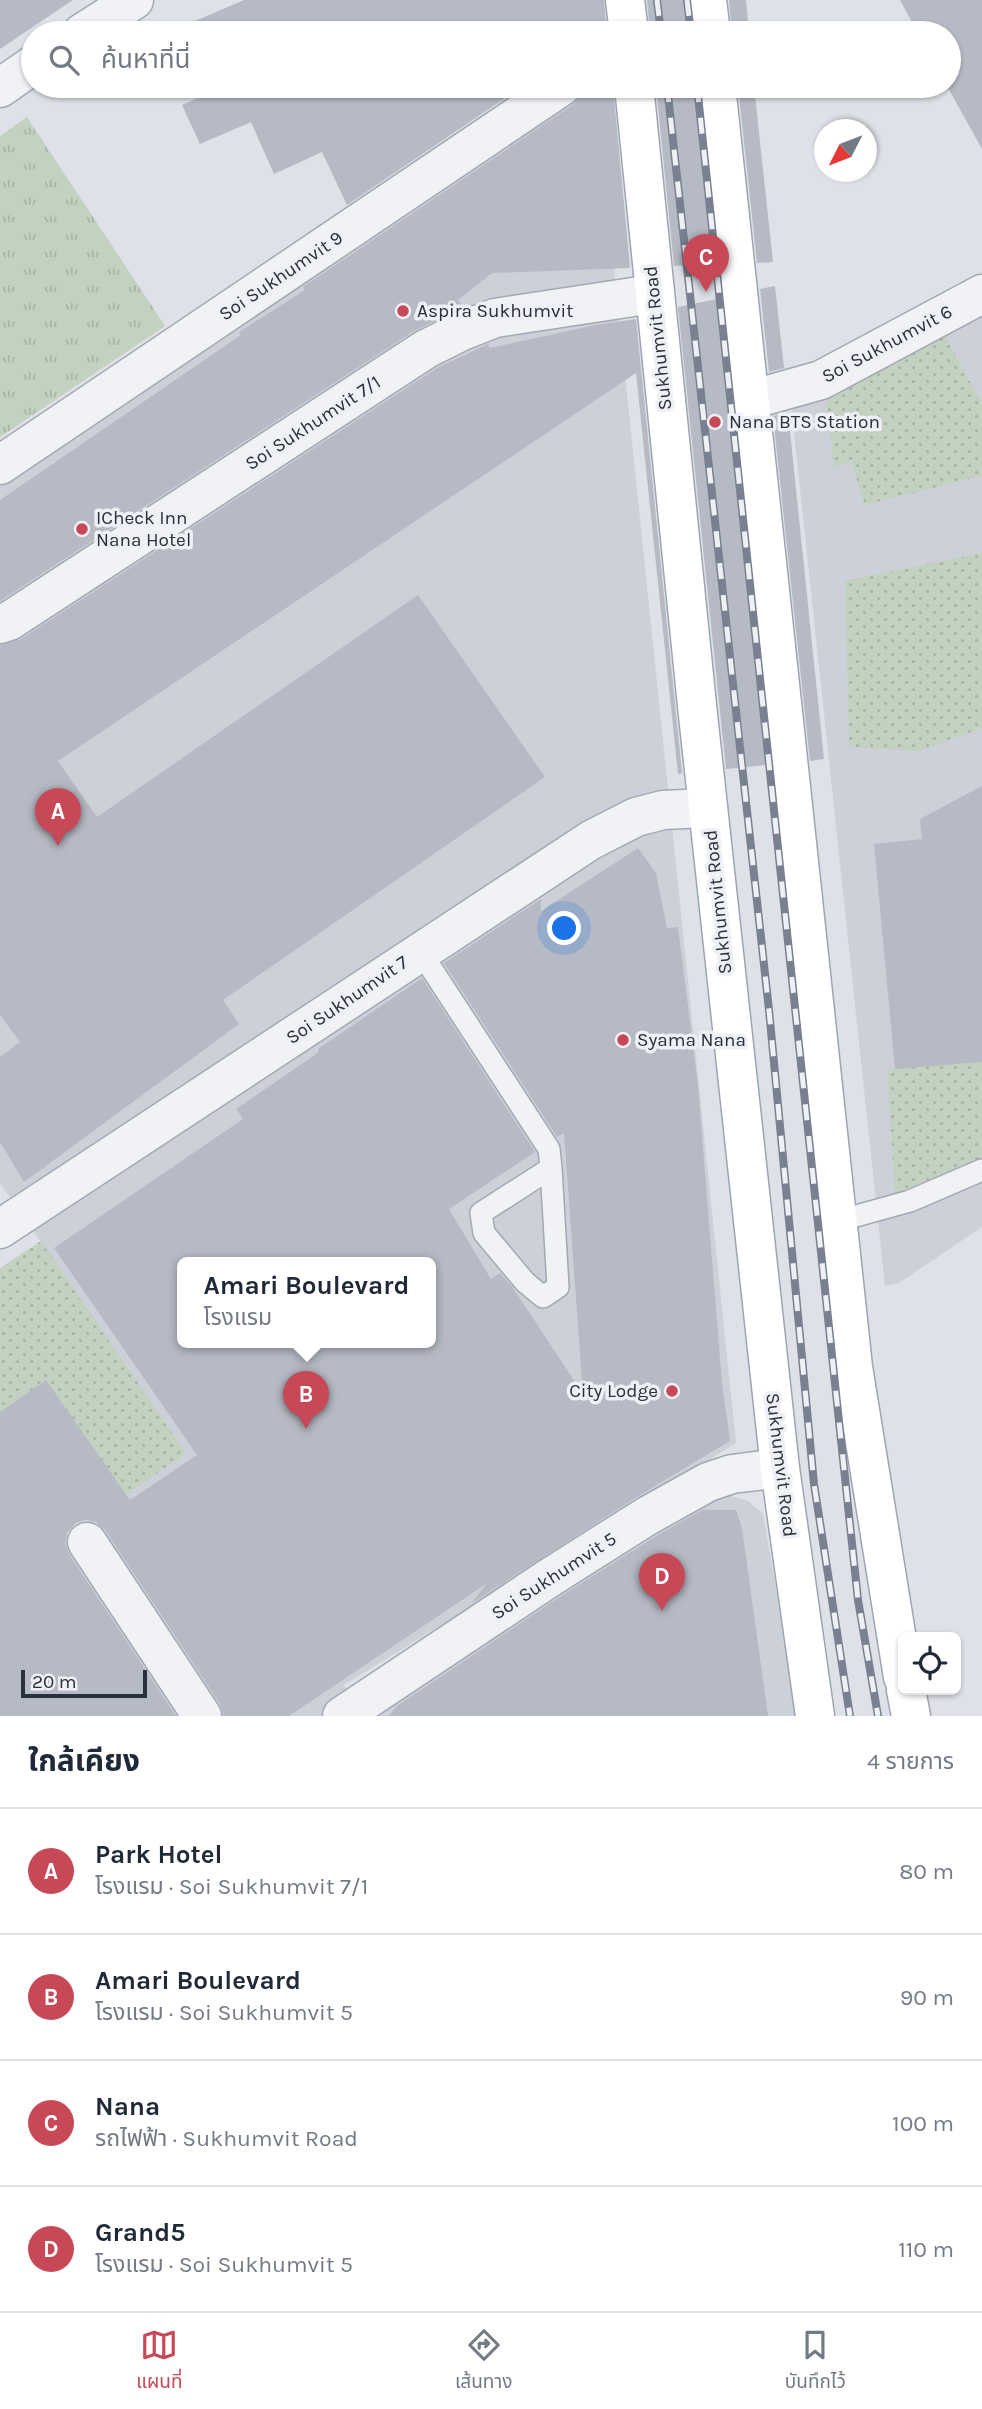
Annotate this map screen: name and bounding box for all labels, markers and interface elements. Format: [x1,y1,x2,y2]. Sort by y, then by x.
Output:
search box [21,21,961,98]
icon: search [45,41,83,79]
text: ค้นหาที่นี่ [101,44,191,75]
north arrow [814,119,877,182]
street label: Soi Sukhumvit 9 [215,227,347,325]
pin: C [683,234,729,292]
street label: Sukhumvit Road [639,265,677,411]
place label: Aspira Sukhumvit [417,300,573,322]
street label: Soi Sukhumvit 6 [818,300,956,388]
marker: Aspira Sukhumvit [395,303,411,319]
street label: Soi Sukhumvit 7/1 [241,371,385,475]
place label: Nana BTS Station [729,411,880,433]
marker: Nana BTS Station [707,414,723,430]
place label: ICheck Inn Nana Hotel [96,507,191,551]
marker: ICheck Inn Nana Hotel [74,521,90,537]
pin: A [35,788,81,846]
street label: Sukhumvit Road [699,829,737,975]
your location [547,911,581,945]
street label: Soi Sukhumvit 7 [282,951,412,1049]
place label: Syama Nana [637,1029,746,1051]
marker: Syama Nana [615,1032,631,1048]
popup [177,1257,436,1348]
text: Amari Boulevard [204,1270,409,1301]
text: โรงแรม [204,1304,272,1331]
pin: B [283,1371,329,1429]
place label: City Lodge [569,1380,658,1402]
marker: City Lodge [664,1383,680,1399]
street label: Sukhumvit Road [761,1392,801,1538]
street label: Soi Sukhumvit 5 [488,1528,620,1624]
pin: D [639,1553,685,1611]
map controls [898,1632,961,1695]
button: locate [898,1632,961,1695]
scale bar [21,1667,147,1699]
text: 20 m [32,1671,77,1693]
text: ใกล้เคียง [28,1743,140,1779]
text: 4 รายการ [867,1748,954,1775]
text: Park Hotel [95,1839,222,1870]
text: A [44,1858,58,1885]
text: 80 m [899,1858,954,1885]
text: โรงแรม · Soi Sukhumvit 7/1 [95,1873,368,1900]
text: Amari Boulevard [95,1965,301,1996]
text: B [44,1984,58,2011]
text: 90 m [900,1984,954,2011]
text: โรงแรม · Soi Sukhumvit 5 [95,1999,353,2026]
text: Nana [95,2091,160,2122]
text: C [44,2110,58,2137]
text: 100 m [892,2110,954,2137]
text: รถไฟฟ้า · Sukhumvit Road [95,2125,358,2152]
text: Grand5 [95,2217,185,2248]
text: D [43,2236,59,2263]
text: 110 m [898,2236,954,2263]
text: โรงแรม · Soi Sukhumvit 5 [95,2251,353,2278]
tab: แผนที่ [136,2326,183,2397]
tab: เส้นทาง [455,2326,512,2397]
tab: บันทึกไว้ [785,2326,846,2397]

